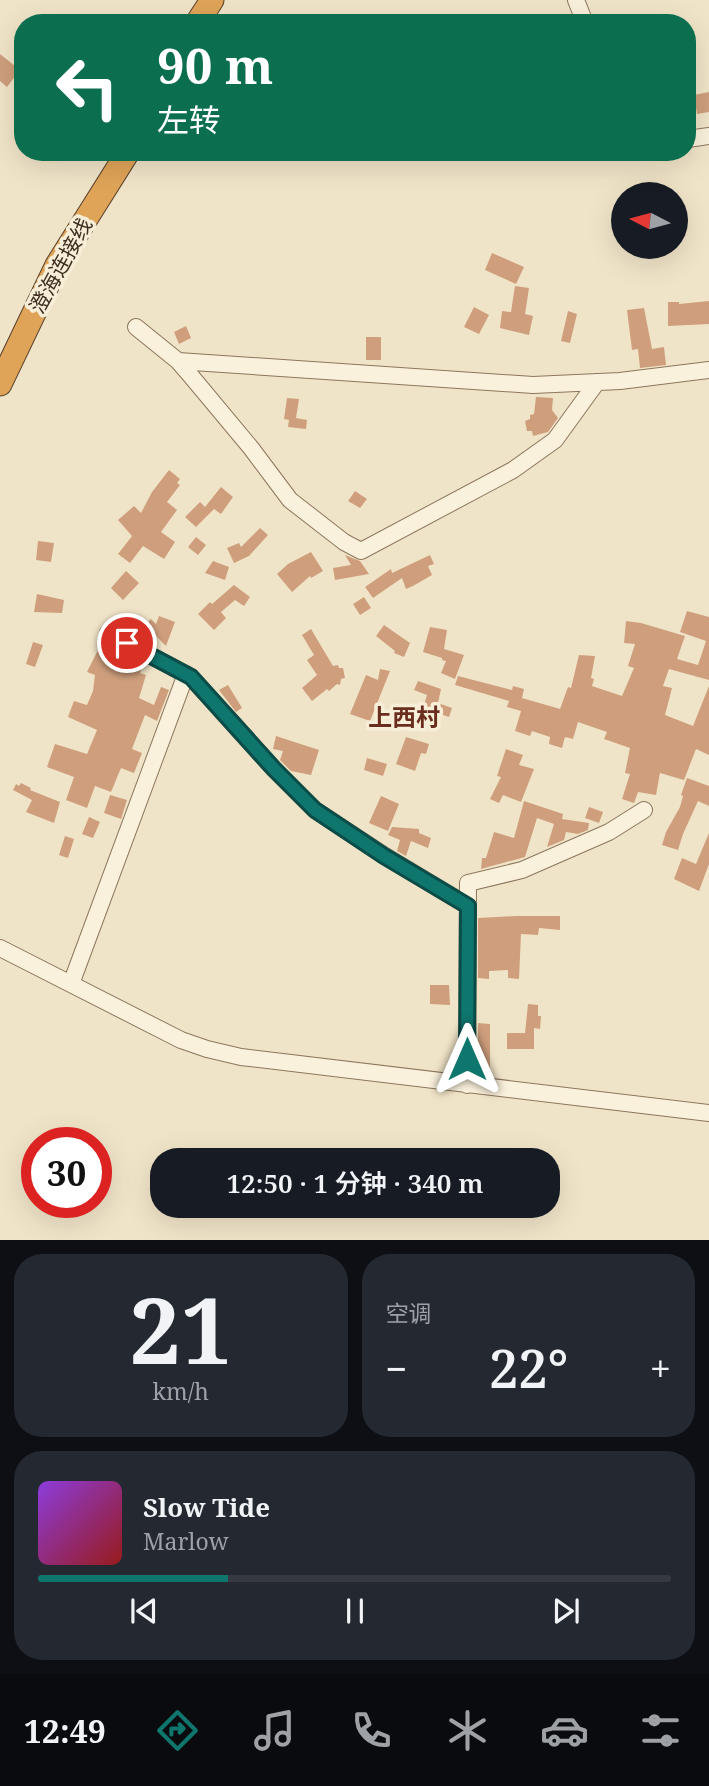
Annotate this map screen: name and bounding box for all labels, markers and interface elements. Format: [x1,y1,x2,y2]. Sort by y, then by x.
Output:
text: 90 m [157,32,273,98]
icon: left [42,42,133,133]
text: 左转 [157,98,221,141]
north arrow [611,182,688,259]
map controls [611,182,688,259]
street label: 澄海连接线 [22,213,98,318]
pin [97,613,157,673]
icon: arrive [108,624,146,662]
district label: 上西村 [368,700,440,733]
position arrow [430,1022,504,1096]
speed limit sign: 30 [21,1127,112,1218]
text: 12:50 · 1 分钟 · 340 m [226,1165,484,1201]
text: 21 [129,1267,232,1391]
text: 空调 [386,1297,432,1329]
text: 22° [489,1332,568,1403]
text: − [386,1342,408,1394]
text: + [650,1342,671,1394]
text: km/h [153,1375,209,1407]
text: Slow Tide [143,1489,270,1525]
text: Marlow [143,1525,229,1557]
icon: previous [125,1592,163,1630]
icon: pause [336,1592,374,1630]
icon: next [547,1592,585,1630]
icon: directions [153,1706,202,1755]
icon: music [250,1706,299,1755]
icon: phone [347,1706,396,1755]
icon: climate [443,1706,492,1755]
icon: car [540,1706,589,1755]
icon: filters [636,1706,685,1755]
text: 12:49 [24,1709,106,1752]

